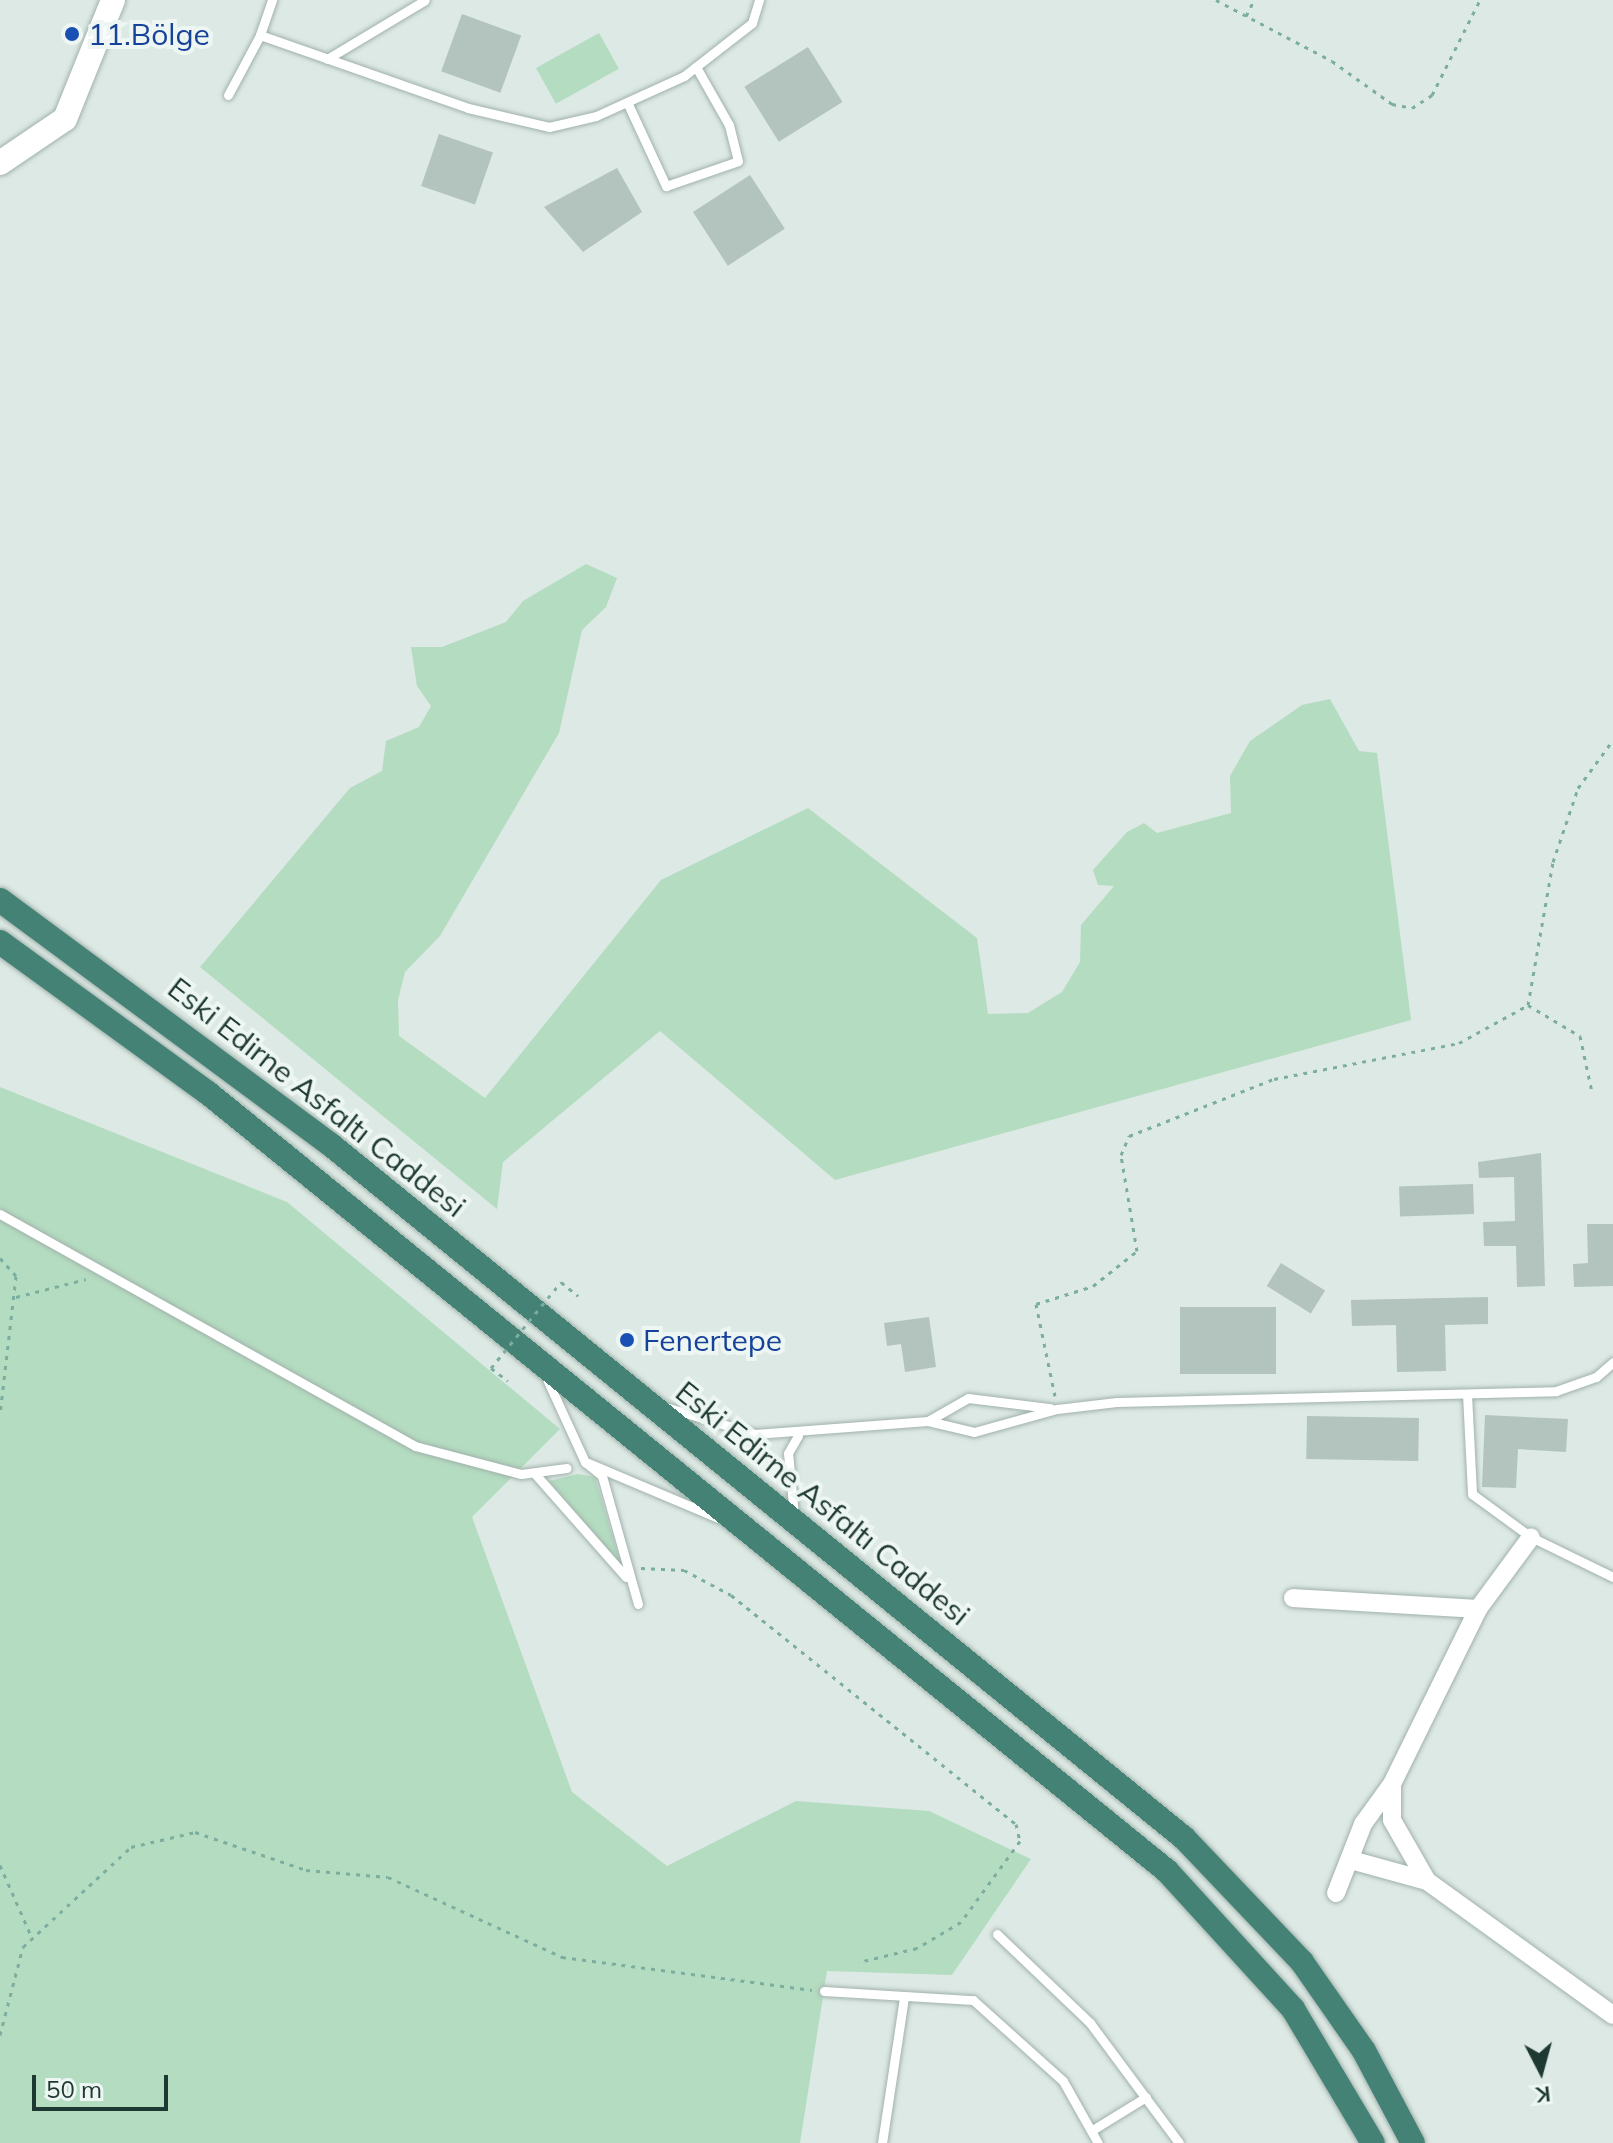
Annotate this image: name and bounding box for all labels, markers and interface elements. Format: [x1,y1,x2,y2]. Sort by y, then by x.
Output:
place label: 11.Bölge [88,16,210,52]
marker: 11.Bölge [63,25,81,43]
street label: Eski Edirne Asfaltı Caddesi [161,970,473,1224]
place label: Fenertepe [643,1322,782,1358]
marker: Fenertepe [618,1331,636,1349]
street label: Eski Edirne Asfaltı Caddesi [669,1373,977,1633]
north arrow [1501,2031,1581,2111]
scale bar [36,2059,172,2109]
text: 50 m [46,2074,102,2104]
text: K [1535,2080,1552,2110]

